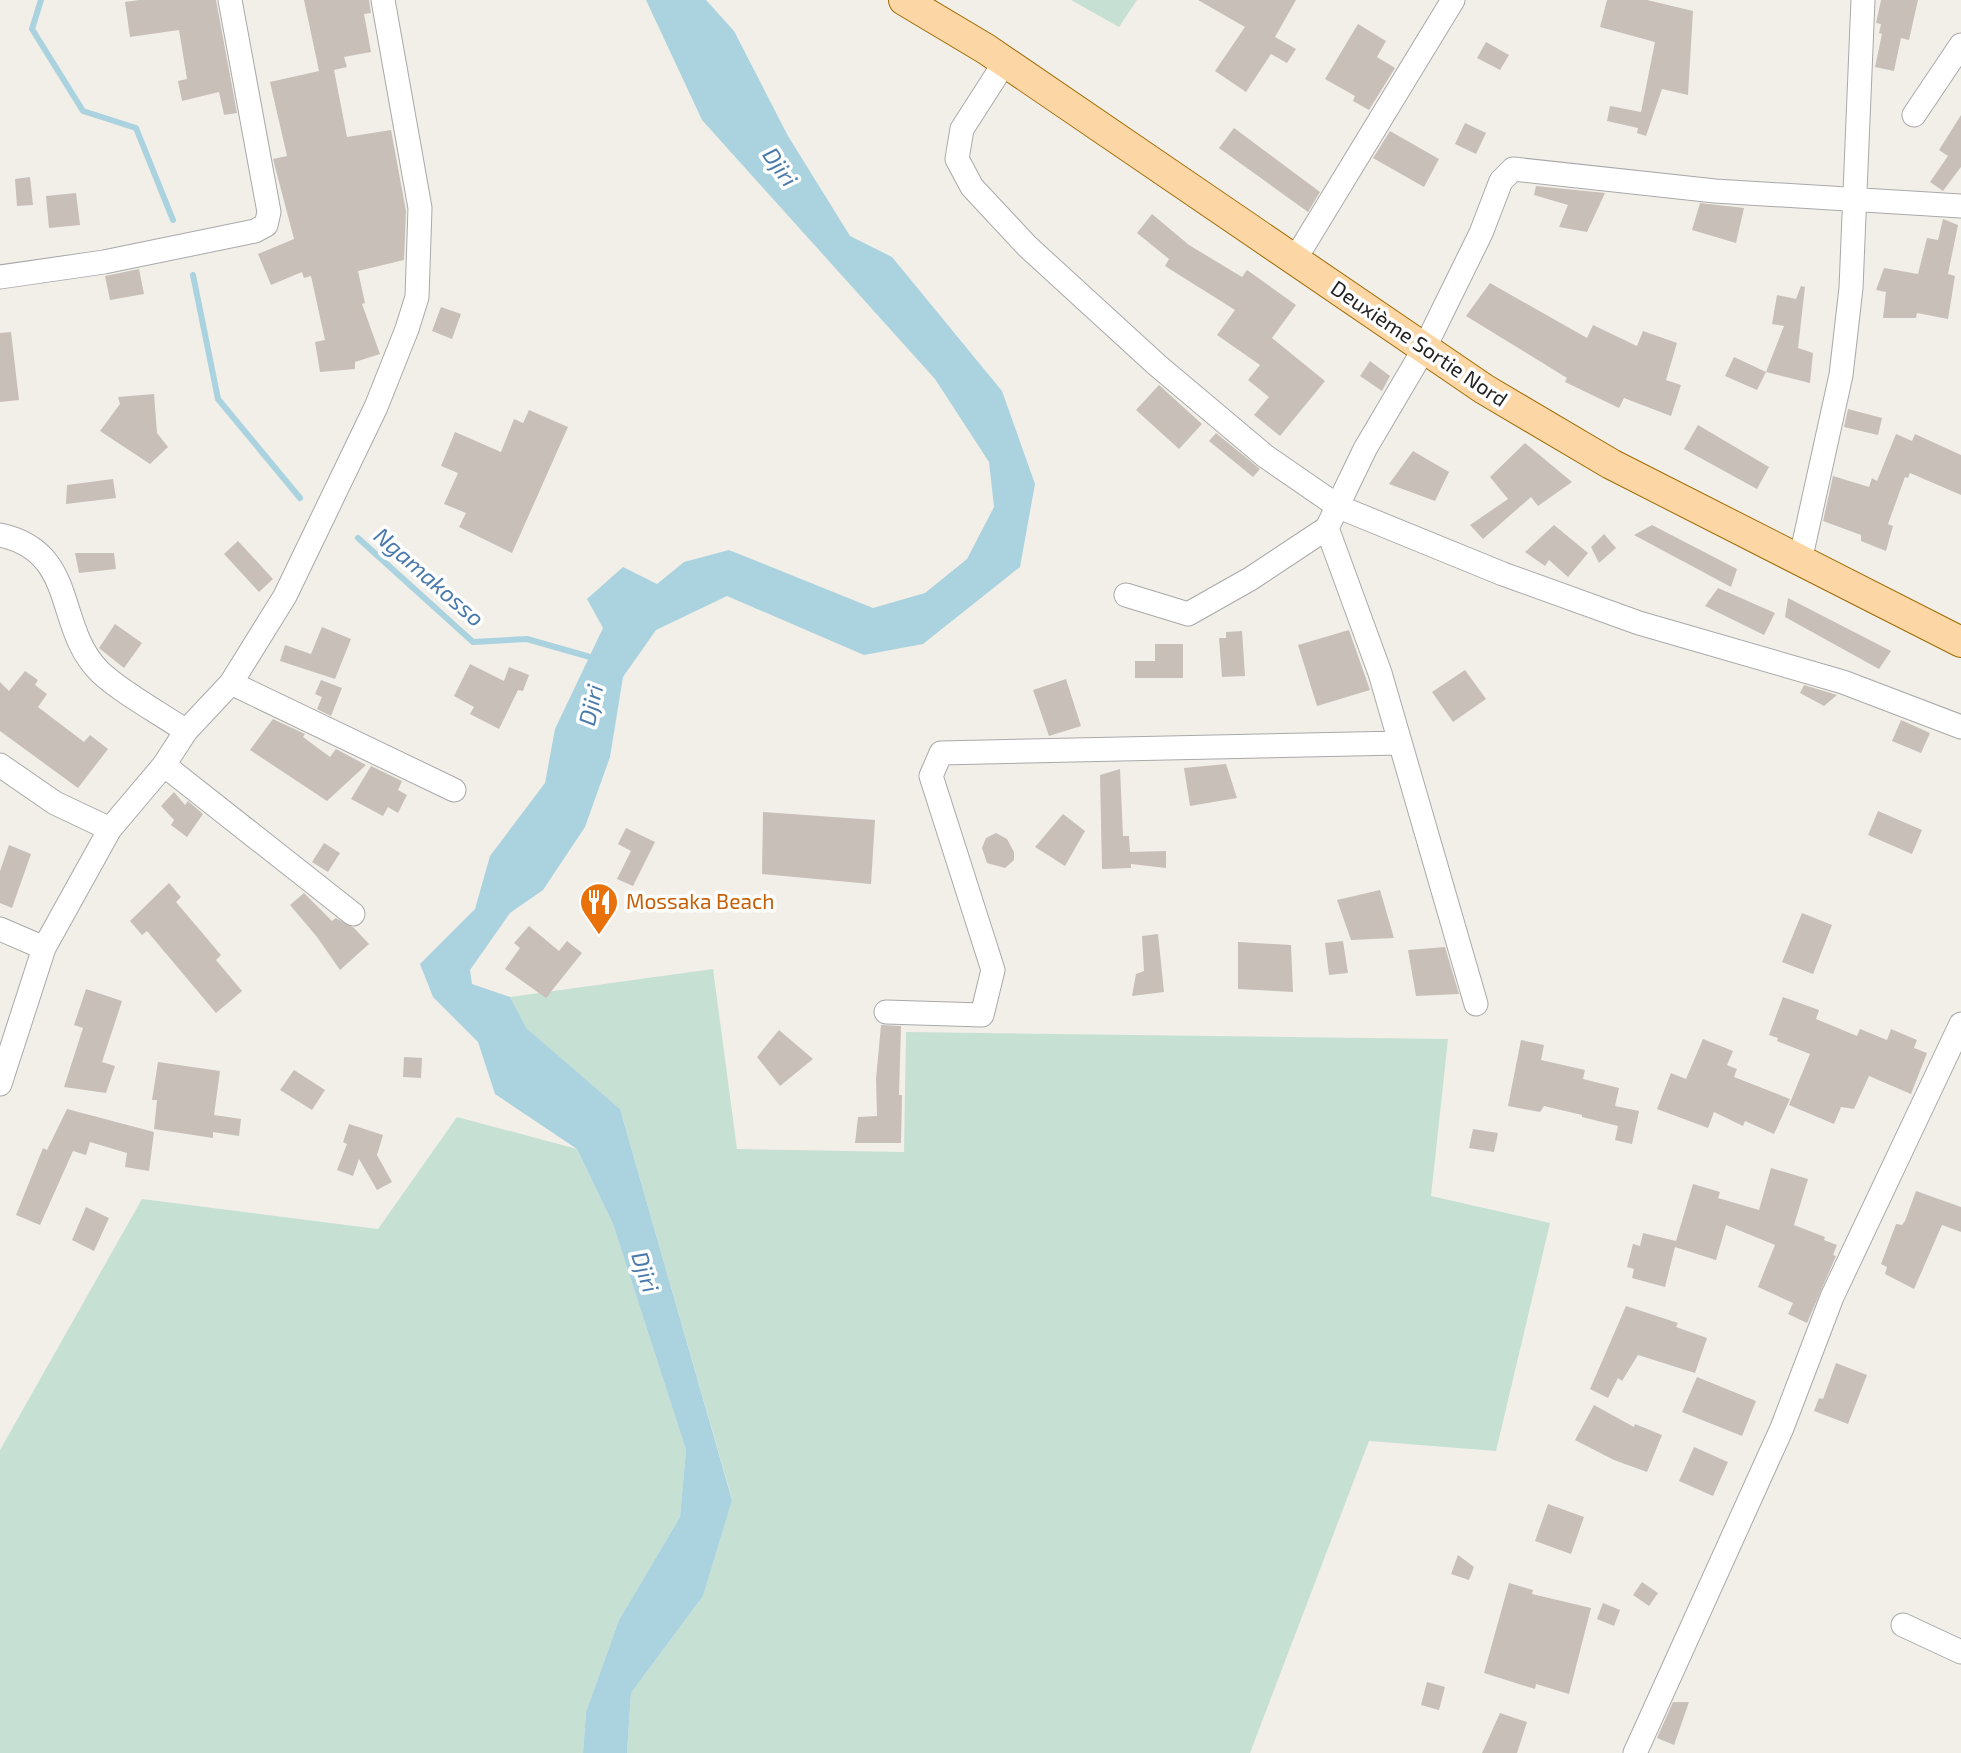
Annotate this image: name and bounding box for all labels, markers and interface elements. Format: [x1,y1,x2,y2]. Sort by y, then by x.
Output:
water label: Djiri [757,141,804,192]
street label: Deuxième Sortie Nord [1327,274,1513,411]
water label: Ngamakosso [369,521,490,632]
water label: Djiri [572,681,608,728]
restaurant icon: Mossaka Beach [578,881,620,936]
place label: Mossaka Beach [626,888,774,913]
water label: Djiri [626,1248,666,1296]

